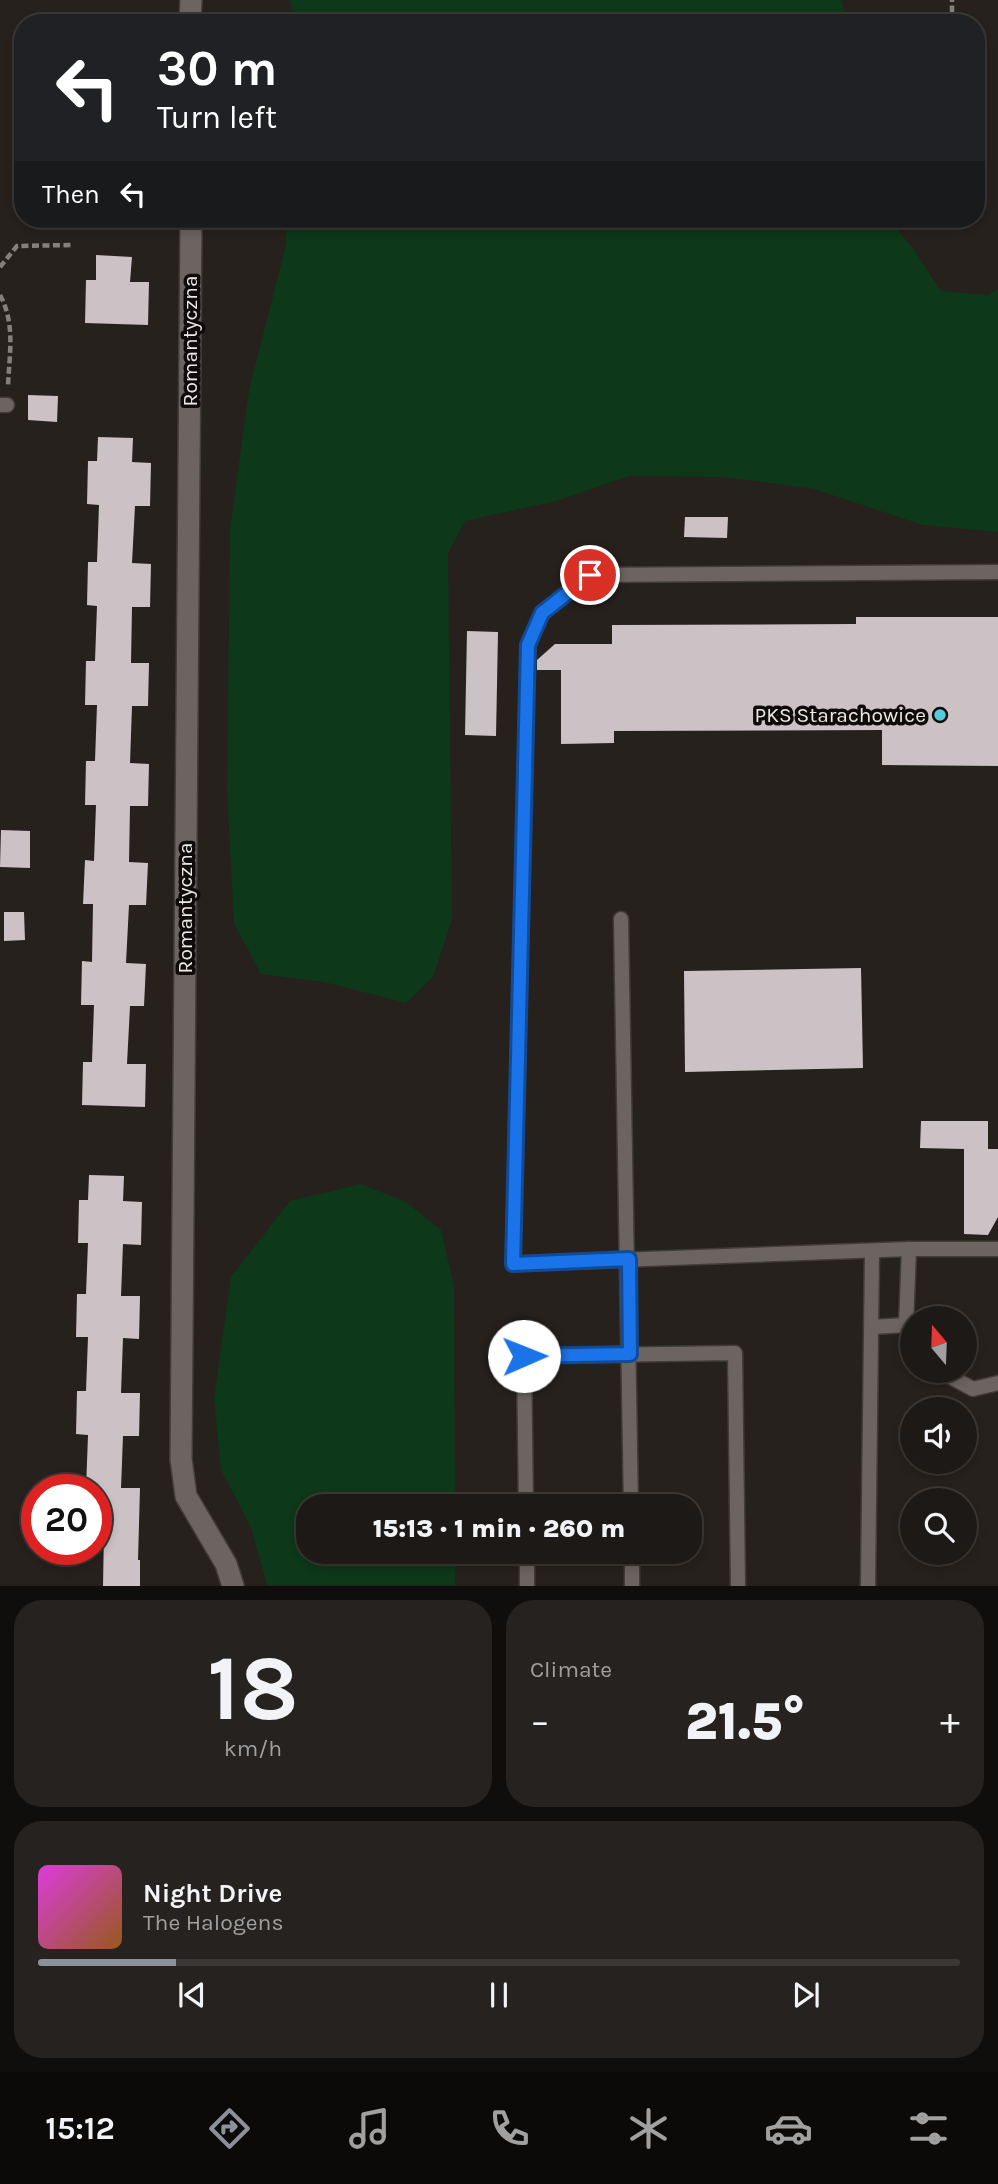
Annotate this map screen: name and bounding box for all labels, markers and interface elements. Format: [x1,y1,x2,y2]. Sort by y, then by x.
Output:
text: 30 m [157,40,277,97]
icon: left [42,42,133,133]
text: Turn left [157,99,277,136]
icon: left [114,175,152,213]
text: Then [42,179,100,210]
street label: Romantyczna [178,276,202,406]
pin [560,545,620,605]
icon: arrive [571,556,609,594]
place label: PKS Starachowice [755,703,926,727]
marker: PKS Starachowice [932,707,948,723]
street label: Romantyczna [173,843,197,973]
north arrow [900,1306,976,1382]
map controls [900,1306,977,1565]
position arrow [487,1319,561,1393]
button: sound [900,1397,977,1474]
speed limit sign: 20 [21,1474,112,1565]
button: search [900,1488,977,1565]
text: 15:13 · 1 min · 260 m [373,1513,625,1544]
text: 18 [207,1636,299,1742]
text: Climate [530,1656,612,1683]
text: 21.5° [685,1691,805,1752]
text: − [530,1699,550,1744]
text: + [940,1699,960,1744]
text: km/h [224,1735,282,1762]
text: Night Drive [143,1878,282,1909]
text: The Halogens [143,1909,283,1936]
icon: previous [173,1976,211,2014]
icon: pause [480,1976,518,2014]
icon: next [787,1976,825,2014]
icon: directions [205,2104,254,2153]
icon: music [345,2104,394,2153]
icon: phone [485,2104,534,2153]
icon: climate [624,2104,673,2153]
icon: car [764,2104,813,2153]
icon: filters [904,2104,953,2153]
text: 15:12 [45,2110,115,2147]

